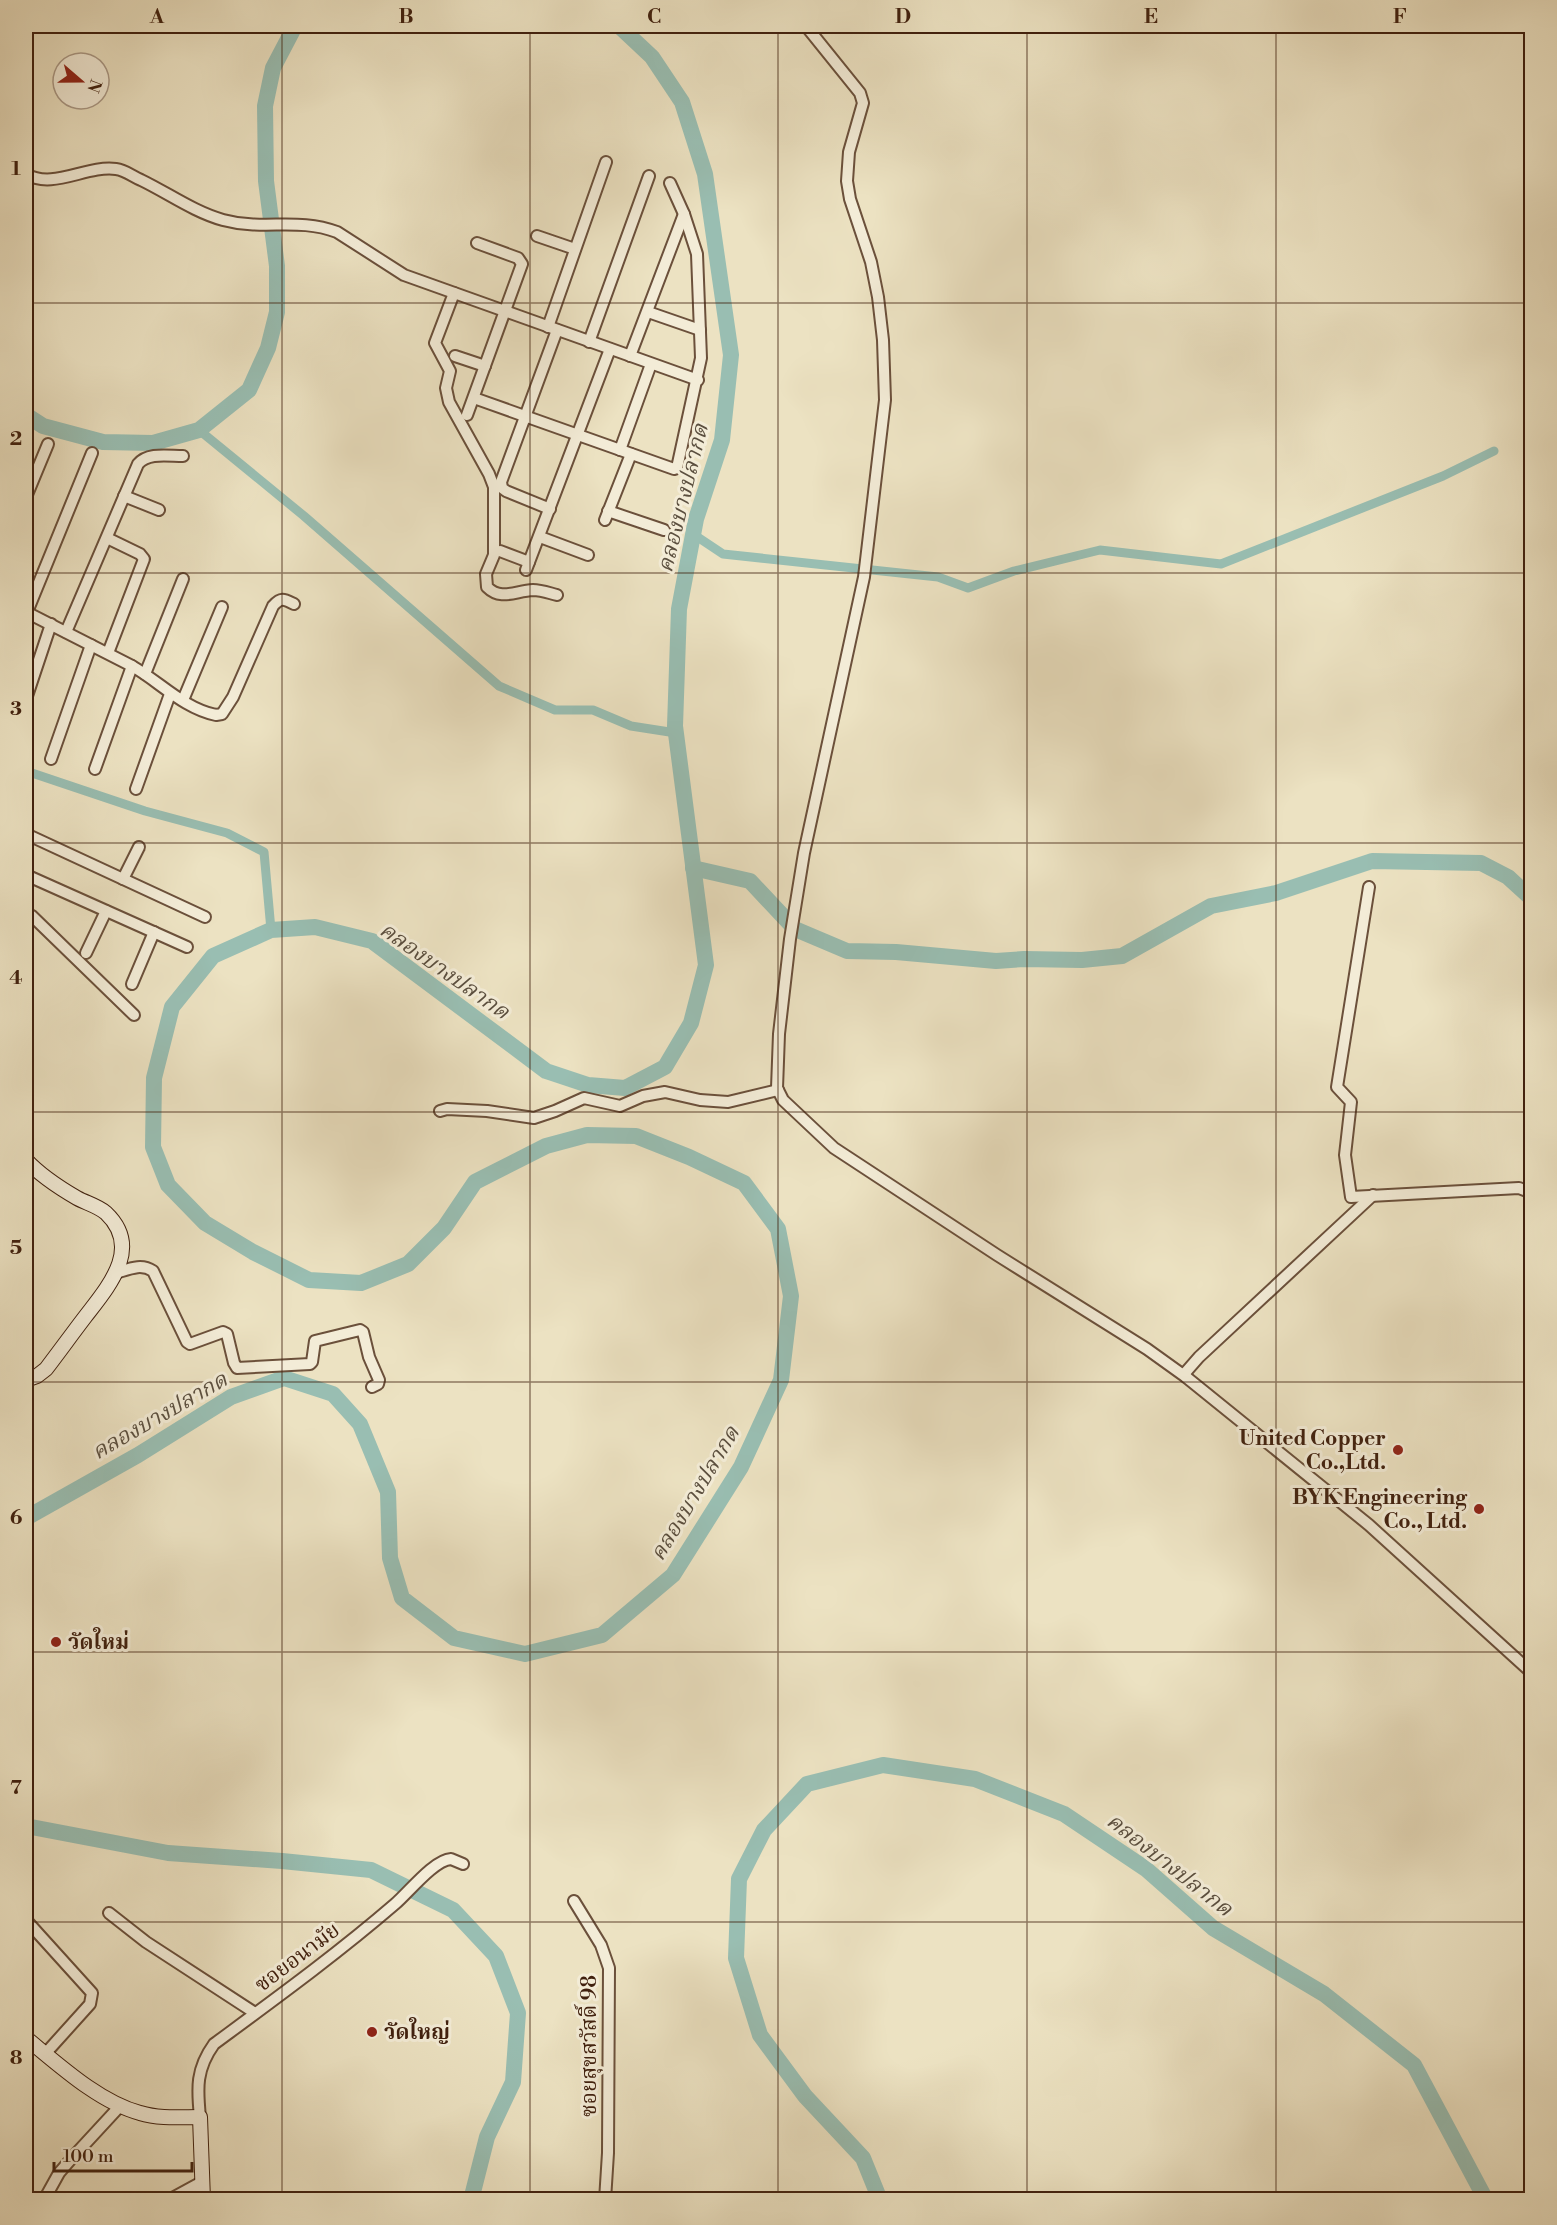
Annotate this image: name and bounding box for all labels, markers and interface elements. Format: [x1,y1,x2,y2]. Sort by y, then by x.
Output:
text: A [149,5,165,30]
text: B [398,5,414,30]
text: C [647,5,661,30]
text: D [895,5,911,30]
text: E [1144,5,1158,30]
text: F [1393,5,1407,30]
north arrow [51,51,111,111]
text: N [82,76,106,95]
text: 1 [11,157,21,182]
water label: คลองบางปลากด [652,420,715,575]
text: 2 [10,427,22,452]
text: 3 [10,697,22,722]
water label: คลองบางปลากด [374,917,515,1026]
text: 4 [9,966,23,991]
text: 5 [10,1236,22,1261]
water label: คลองบางปลากด [87,1366,233,1466]
water label: คลองบางปลากด [645,1421,746,1566]
place label: United Copper Co.,Ltd. [1239,1426,1386,1476]
marker: United Copper Co.,Ltd. [1391,1443,1405,1457]
place label: BYK Engineering Co., Ltd. [1292,1485,1468,1535]
marker: BYK Engineering Co., Ltd. [1472,1502,1486,1516]
text: 6 [10,1506,23,1531]
place label: วัดใหม่ [68,1627,129,1656]
marker: วัดใหม่ [49,1635,63,1649]
text: 7 [10,1776,22,1801]
water label: คลองบางปลากด [1101,1808,1238,1923]
street label: ซอยอนามัย [250,1918,345,1998]
street label: ซอยสุขสวัสดิ์ 98 [573,1975,603,2117]
place label: วัดใหญ่ [384,2017,450,2046]
marker: วัดใหญ่ [365,2025,379,2039]
text: 8 [10,2046,23,2071]
scale bar [54,2135,192,2173]
text: 100 m [63,2145,114,2168]

